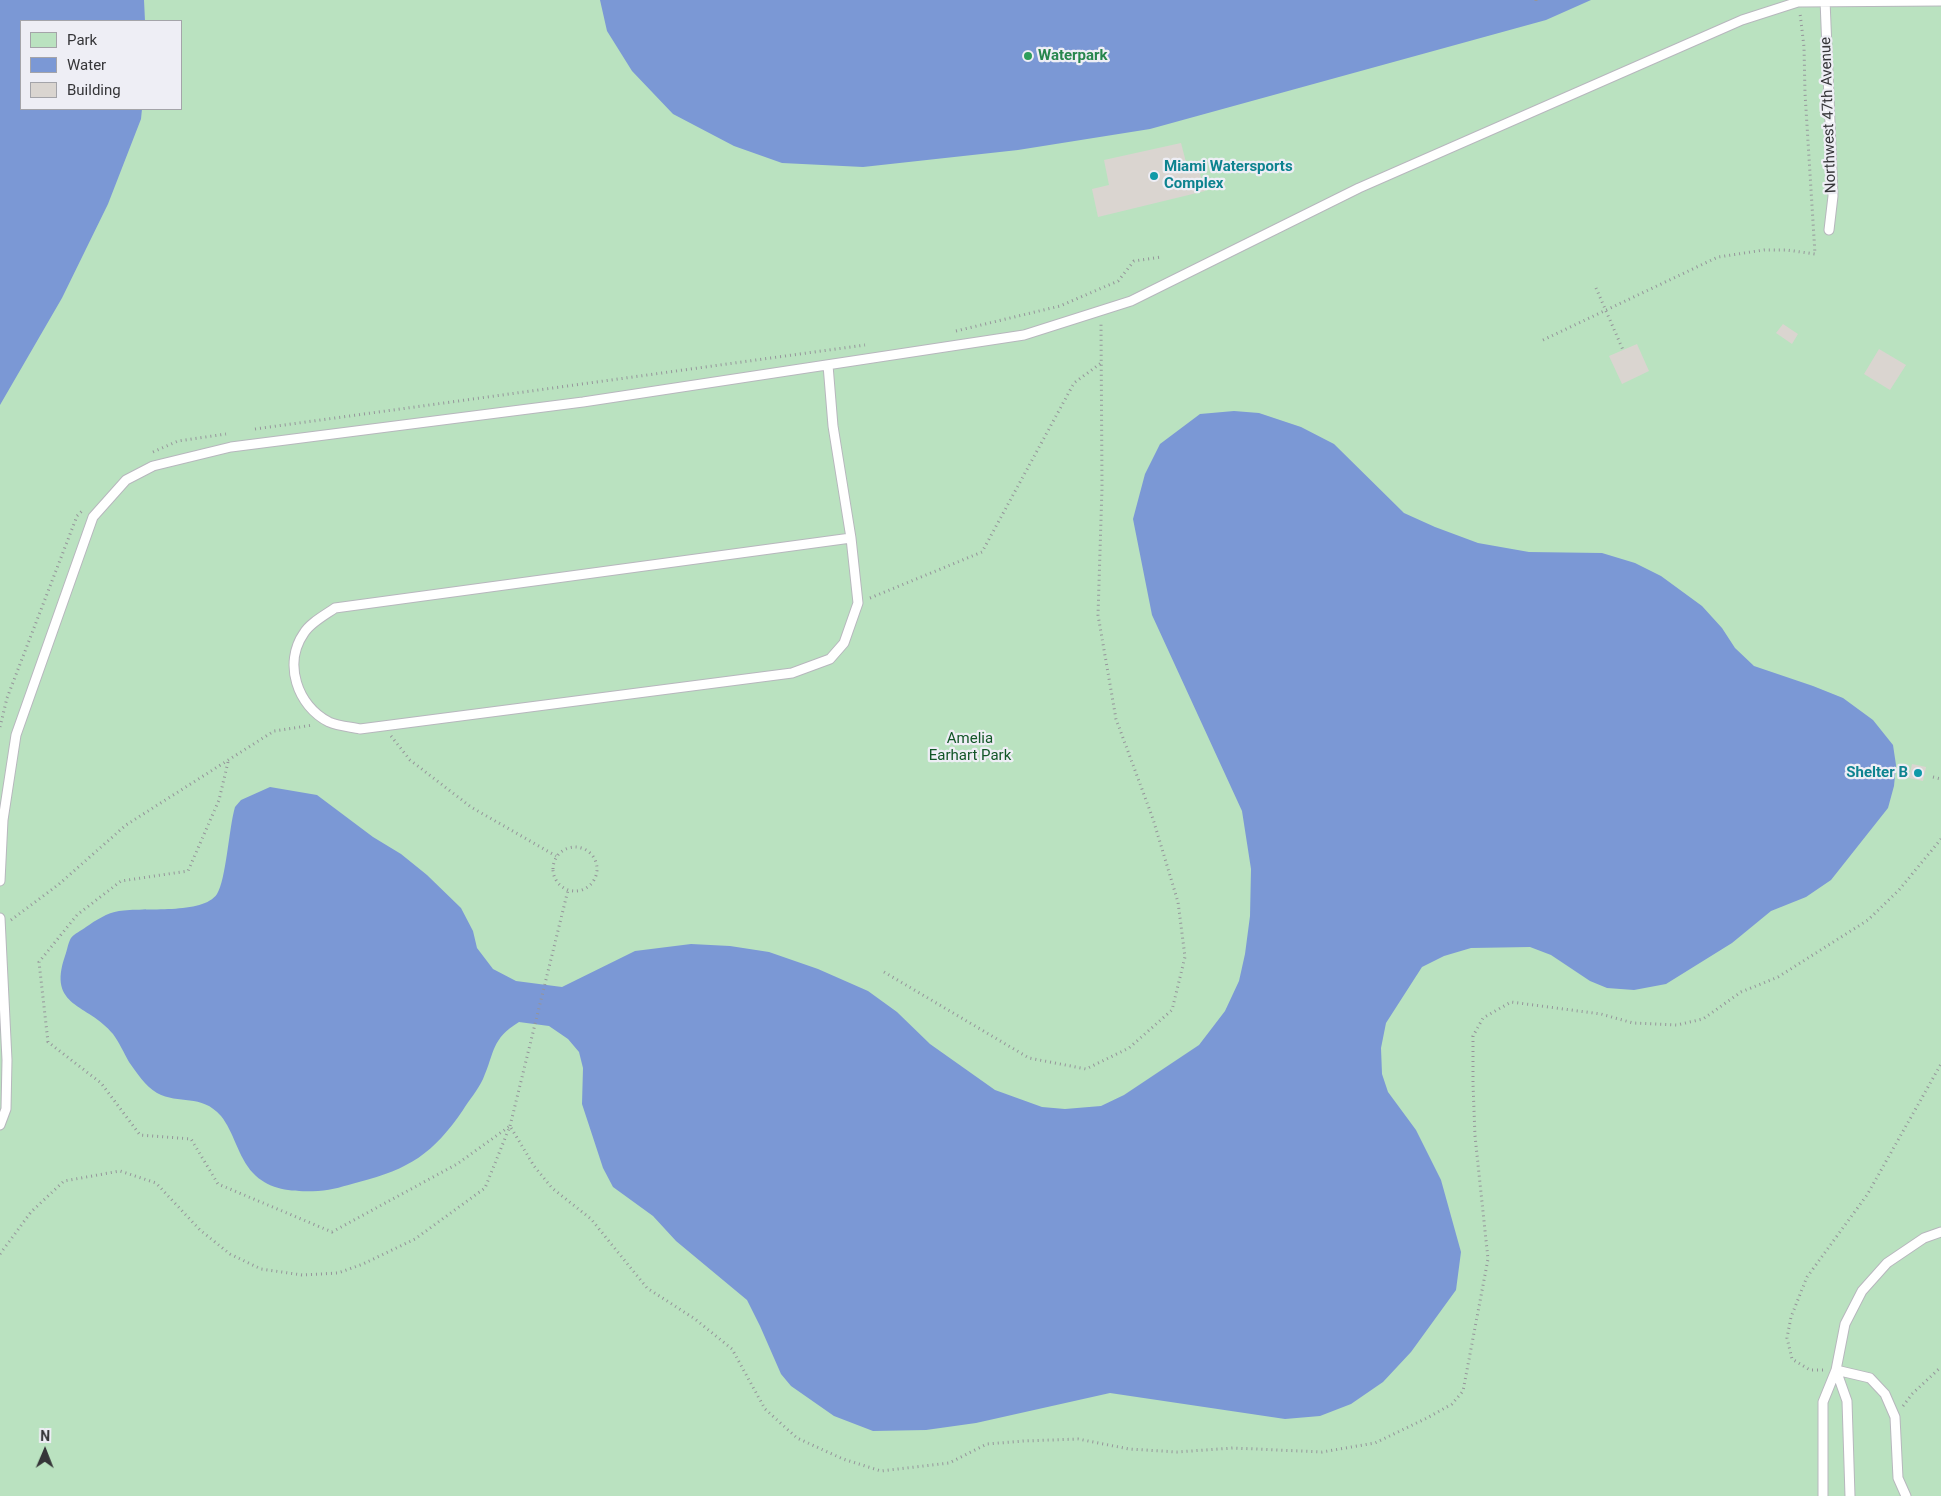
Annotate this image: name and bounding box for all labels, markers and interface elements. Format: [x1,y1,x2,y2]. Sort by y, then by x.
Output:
legend [20,20,182,110]
text: Park [67,31,97,49]
street label: Northwest 47th Avenue [1817,37,1841,193]
place label: Waterpark [1038,47,1108,65]
marker: Waterpark [1022,50,1034,62]
text: Water [67,56,106,74]
text: Building [67,81,121,99]
place label: Miami Watersports Complex [1164,158,1293,193]
marker: Miami Watersports Complex [1148,170,1160,182]
park label: Amelia Earhart Park [929,730,1011,765]
place label: Shelter B [1846,764,1908,782]
marker: Shelter B [1912,767,1924,779]
north arrow [20,1426,70,1476]
text: N [40,1428,50,1444]

